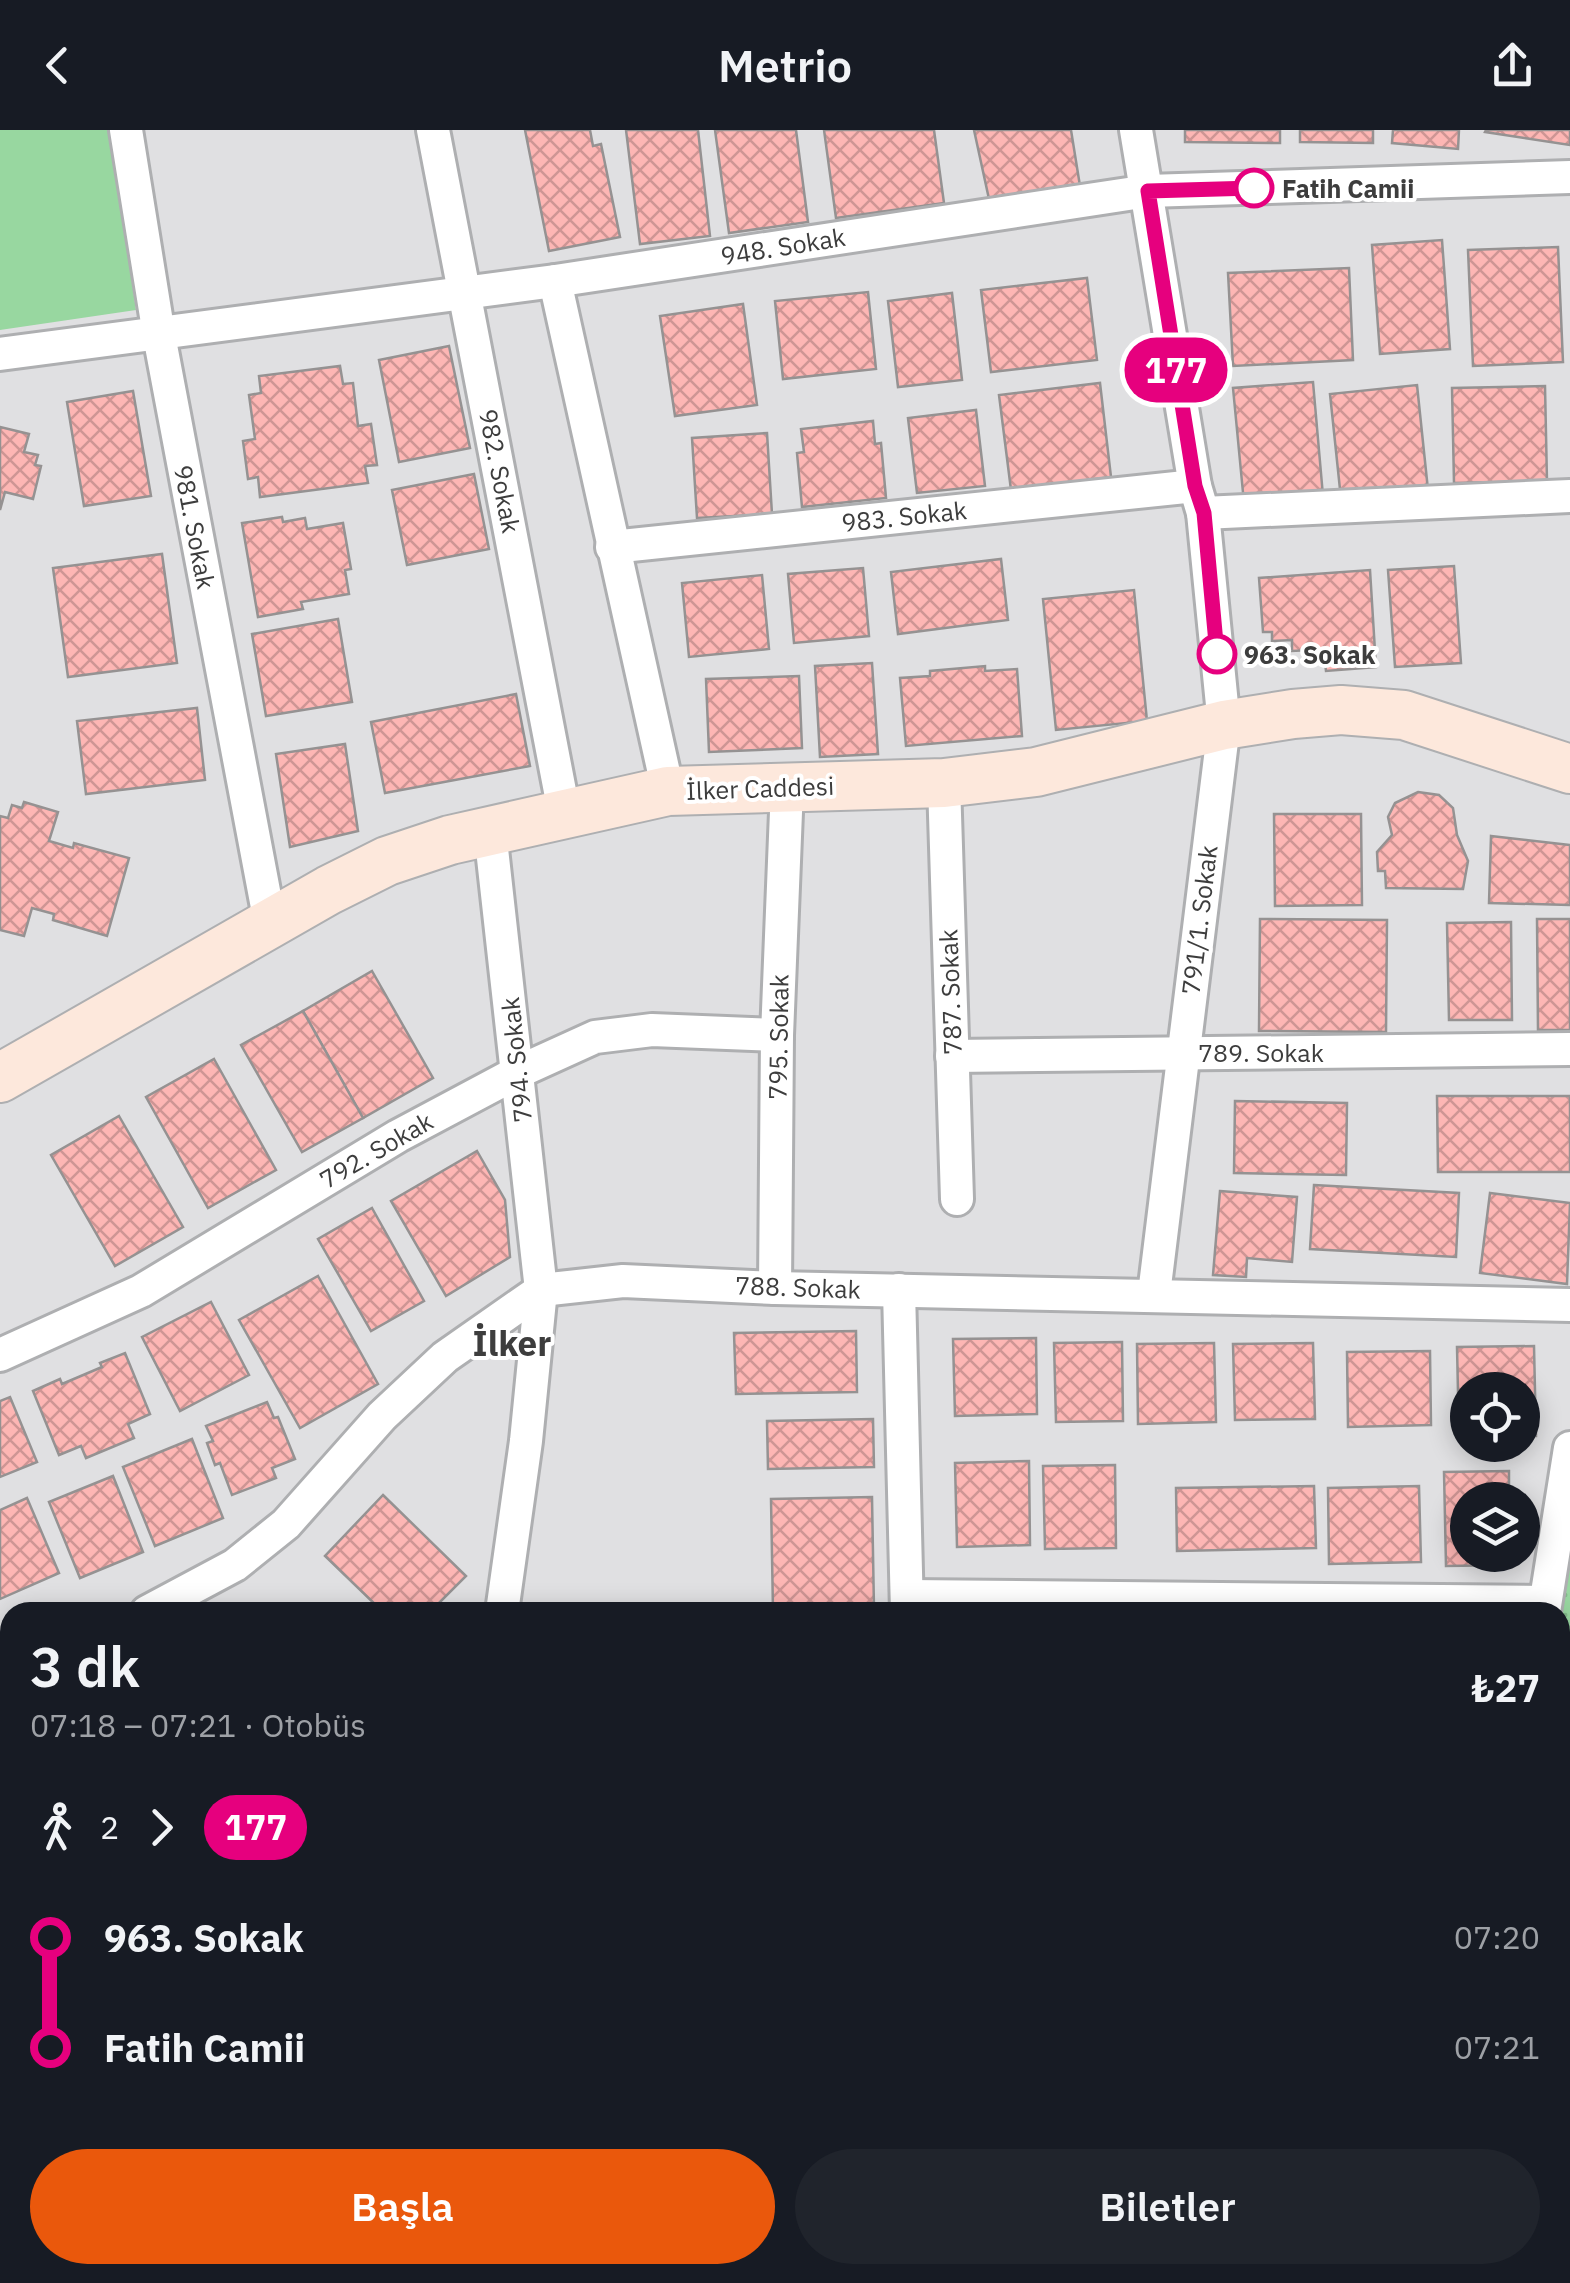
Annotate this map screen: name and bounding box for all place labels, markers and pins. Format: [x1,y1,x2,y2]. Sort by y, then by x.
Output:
marker: Fatih Camii [1235,169,1273,207]
place label: Fatih Camii [1282,172,1414,205]
marker: 963. Sokak [1198,635,1236,673]
place label: 963. Sokak [1244,638,1376,671]

